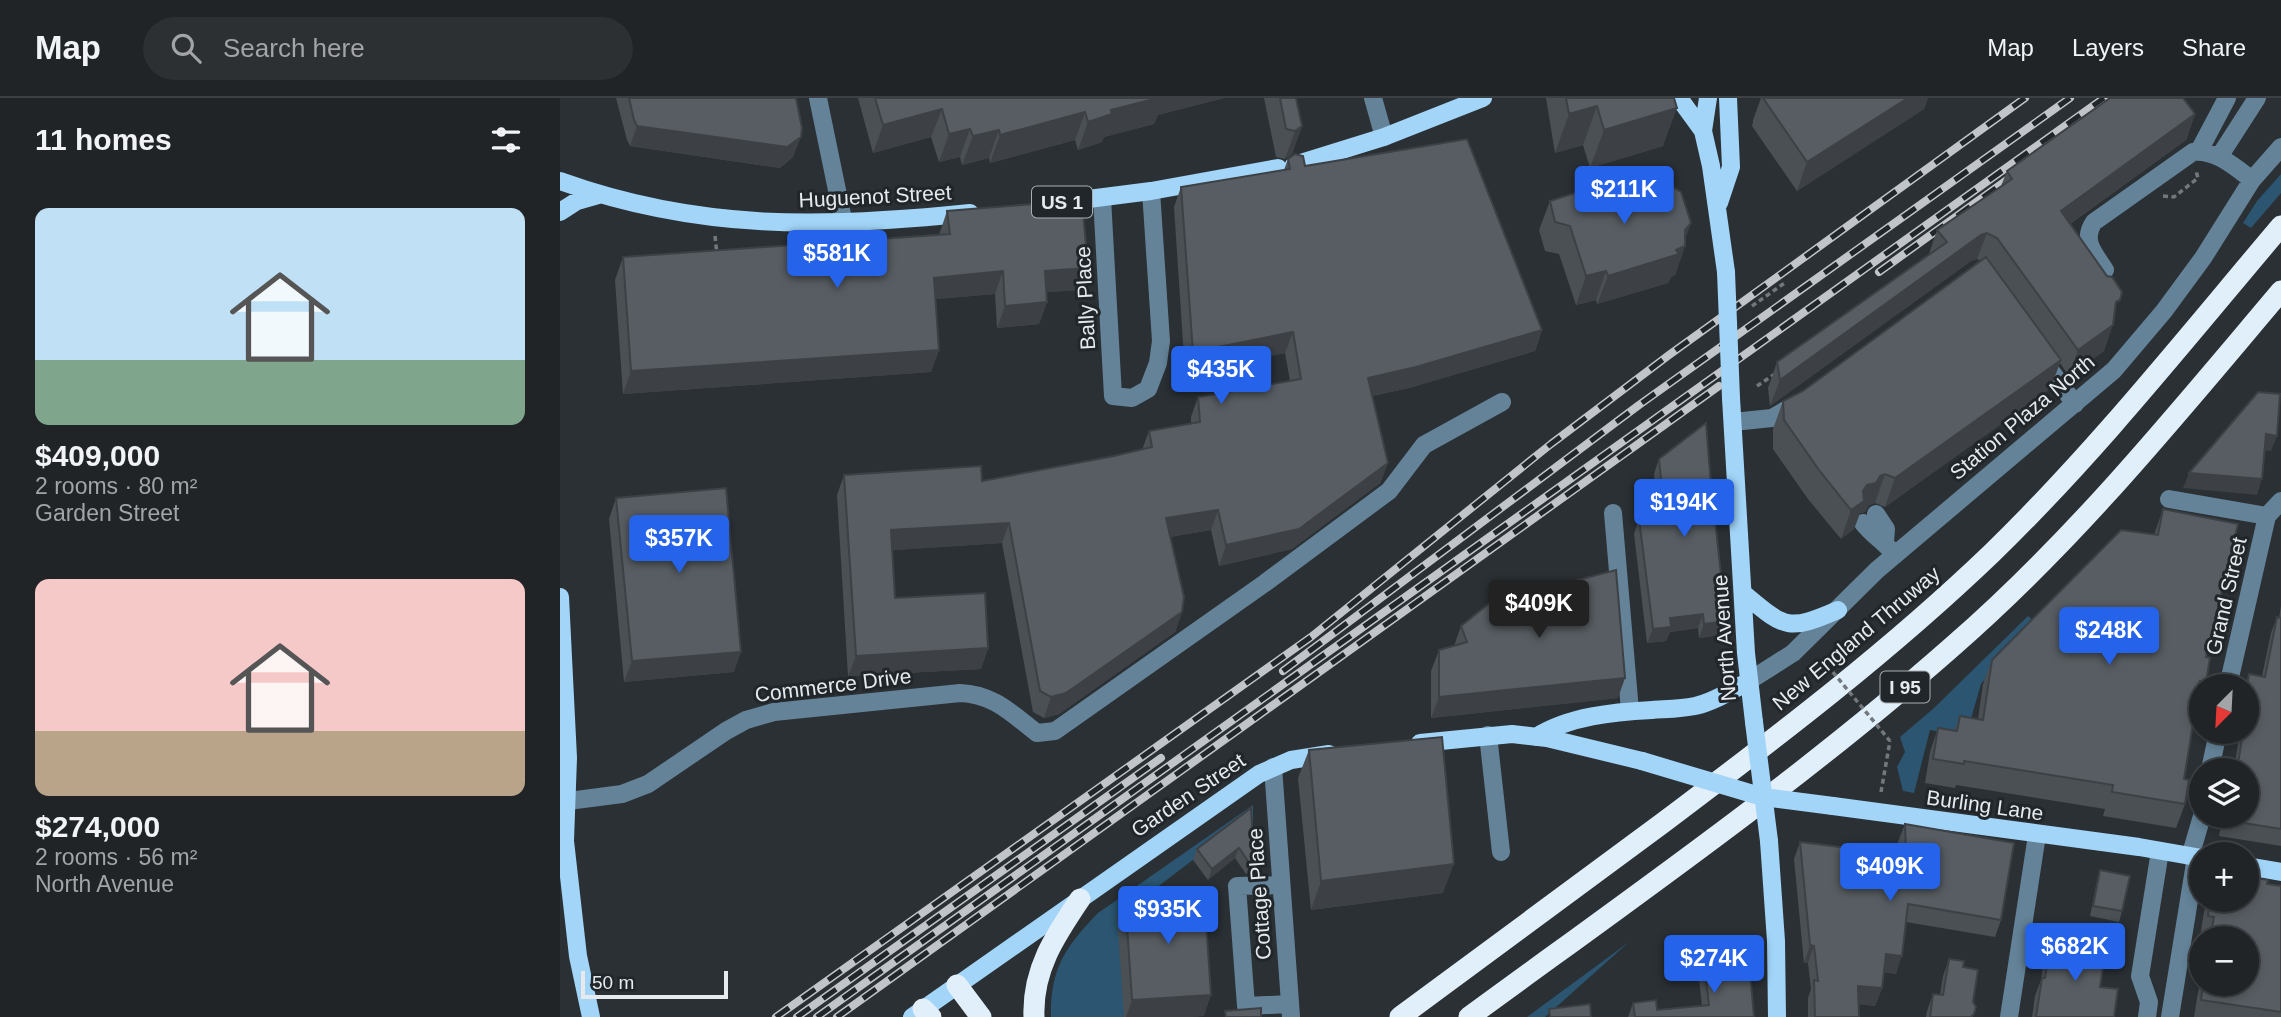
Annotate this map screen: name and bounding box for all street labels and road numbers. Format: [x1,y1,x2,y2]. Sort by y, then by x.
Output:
street label: Huguenot Street [798,181,952,211]
road number: US 1 [1032,186,1092,218]
street label: Bally Place [1071,246,1099,350]
street label: Station Plaza North [1945,350,2099,484]
street label: Grand Street [2201,535,2251,657]
street label: New England Thruway [1768,561,1945,715]
street label: North Avenue [1708,574,1740,702]
street label: Commerce Drive [753,664,913,706]
road number: I 95 [1880,672,1930,702]
street label: Garden Street [1127,748,1249,841]
street label: Burling Lane [1925,785,2045,825]
street label: Cottage Place [1243,827,1275,961]

